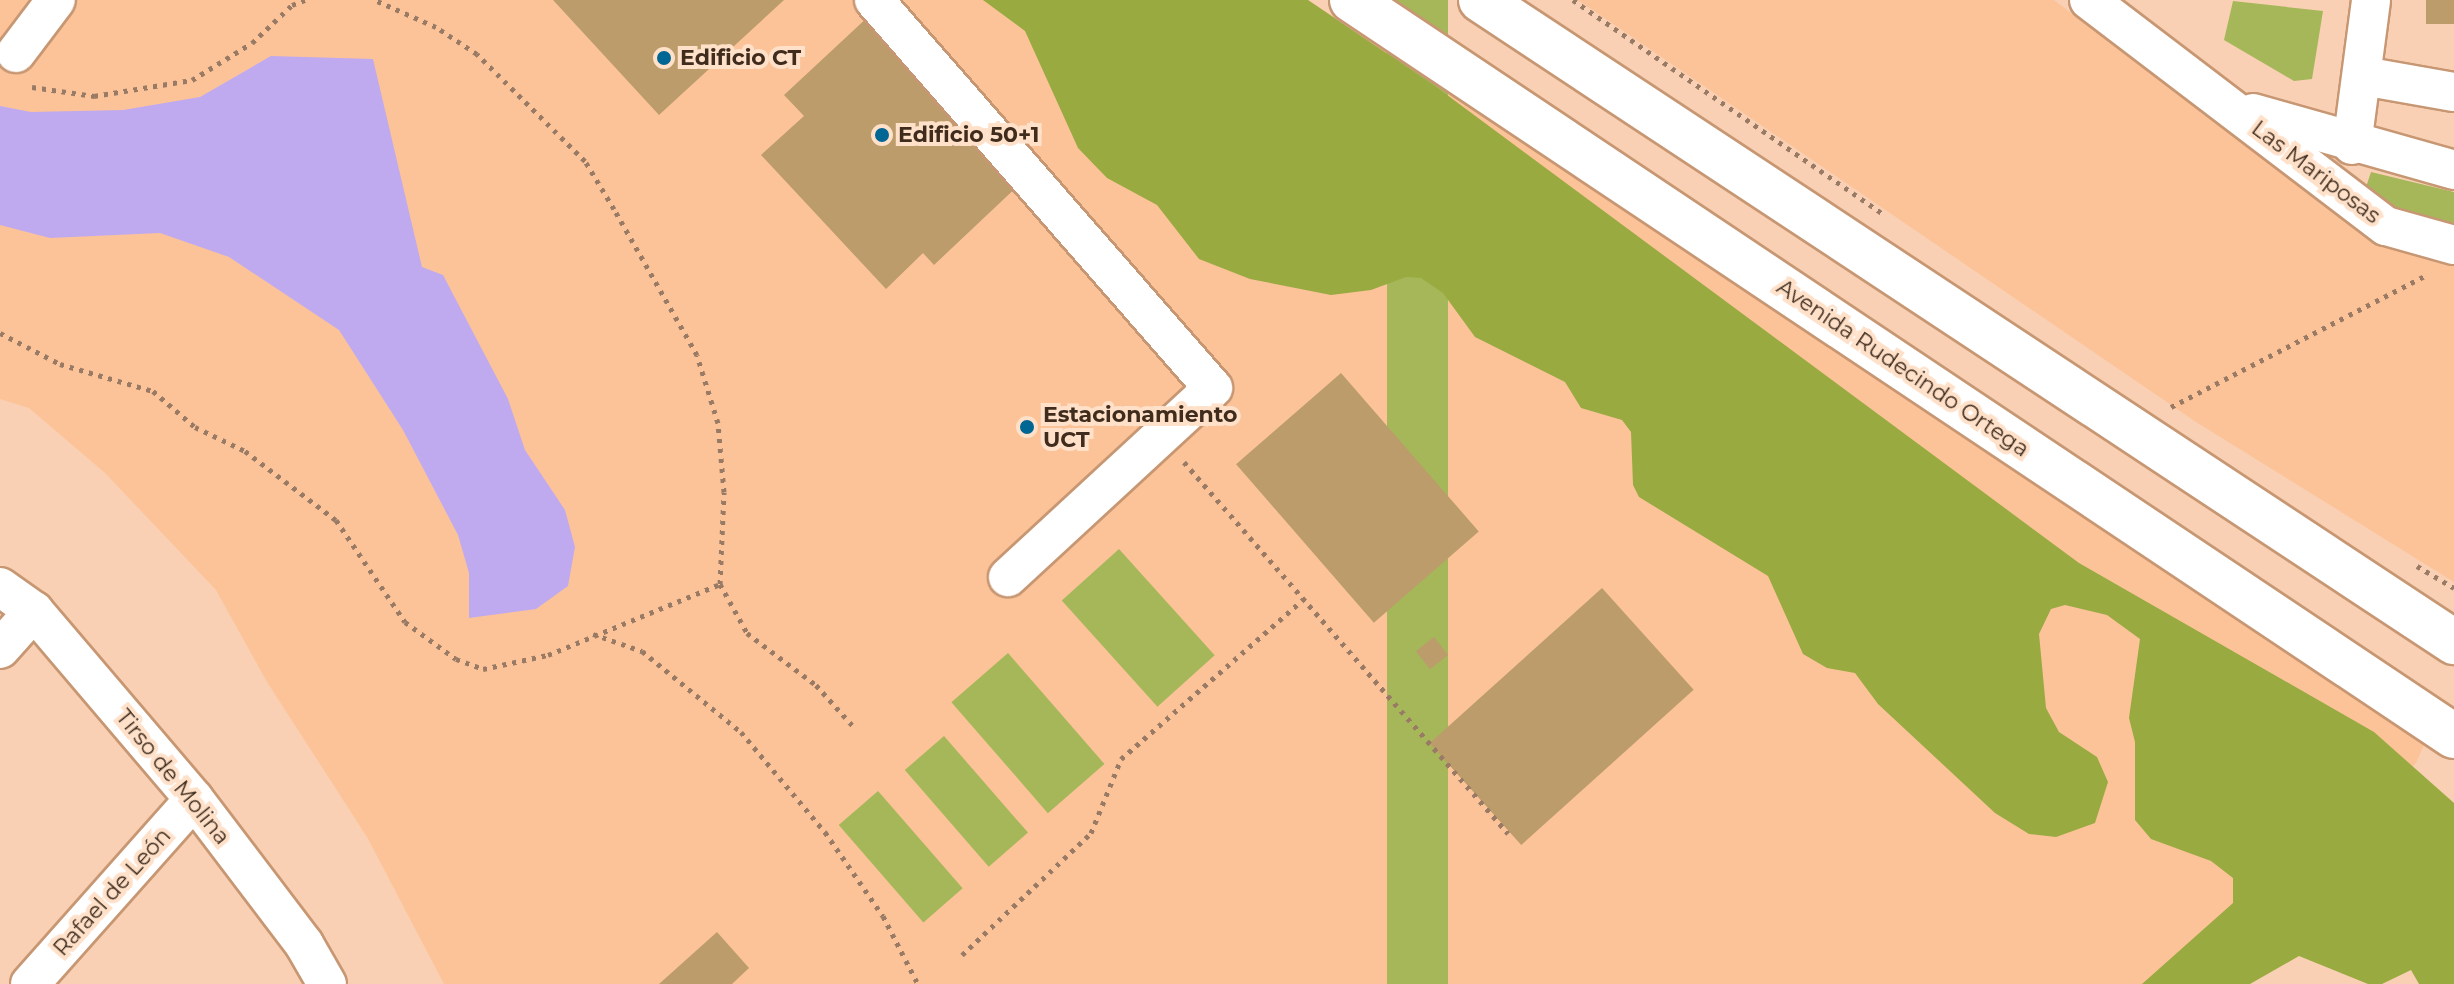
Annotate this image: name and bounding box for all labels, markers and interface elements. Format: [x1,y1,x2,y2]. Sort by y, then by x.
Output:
place label: Edificio CT [680,45,801,71]
marker: Edificio CT [655,49,673,67]
street label: Las Mariposas [2246,115,2386,229]
place label: Edificio 50+1 [898,122,1039,148]
marker: Edificio 50+1 [873,126,891,144]
street label: Avenida Rudecindo Ortega [1772,274,2034,462]
place label: Estacionamiento UCT [1043,401,1237,452]
marker: Estacionamiento UCT [1018,418,1036,436]
street label: Tirso de Molina [110,704,236,850]
street label: Rafael de León [48,823,176,961]

